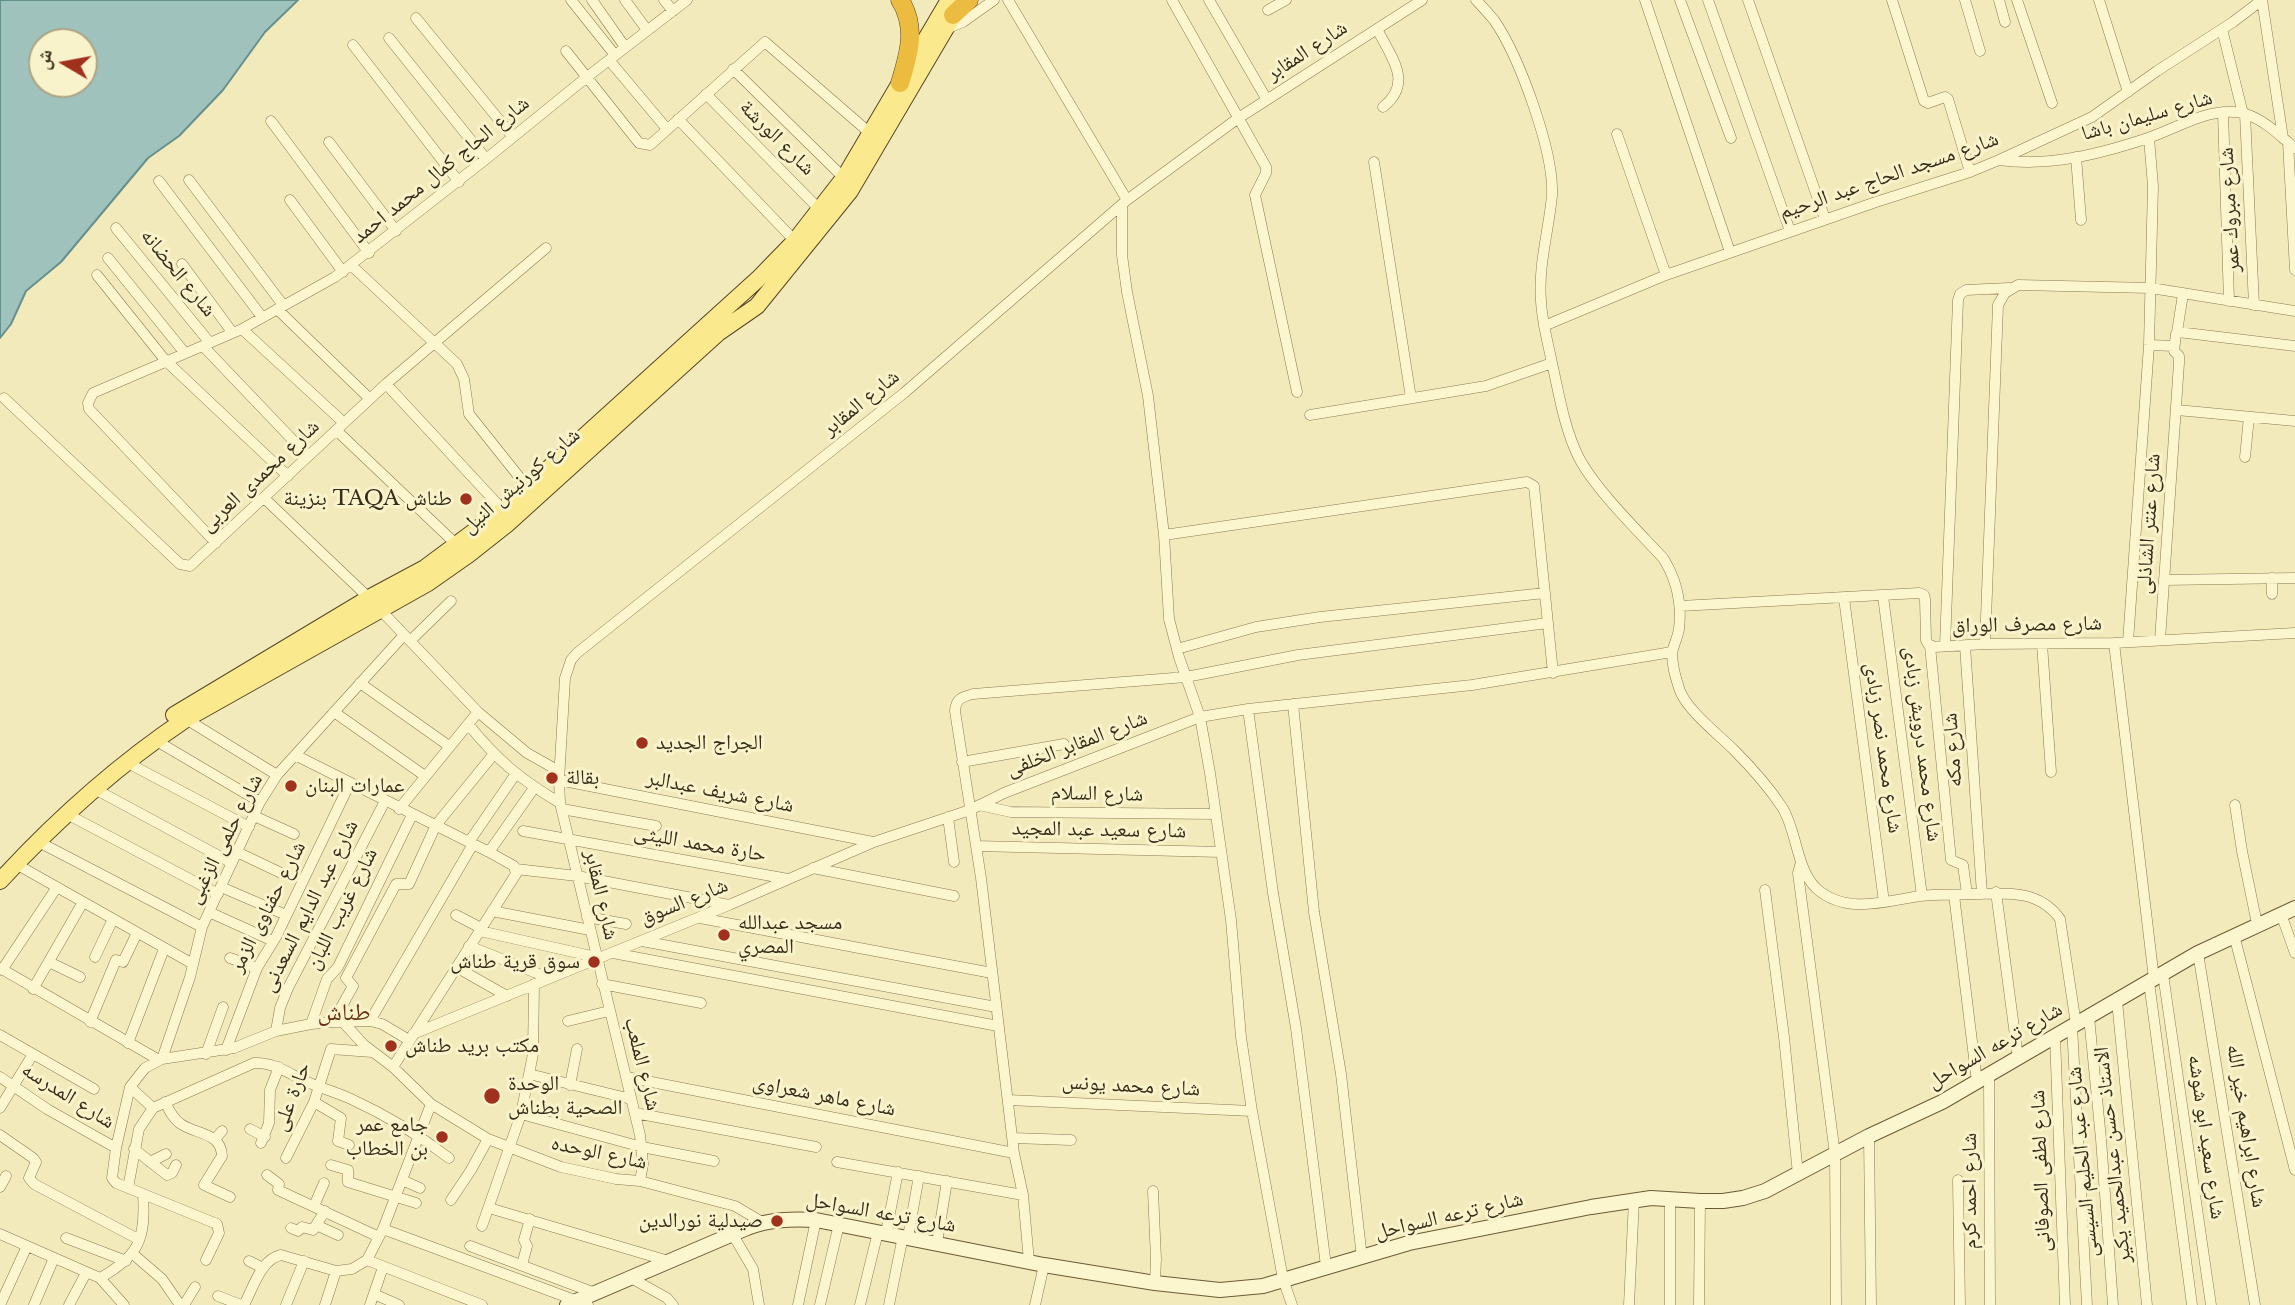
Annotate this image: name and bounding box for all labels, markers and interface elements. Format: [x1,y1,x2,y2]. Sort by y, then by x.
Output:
street label: شارع المقابر [1262,15,1352,87]
north arrow [28,28,98,98]
text: ش [31,48,57,72]
street label: شارع سليمان باشا [2079,85,2215,147]
street label: شارع الحاج كمال محمد احمد [347,91,535,249]
street label: شارع الورشة [734,95,820,181]
street label: شارع مسجد الحاج عبد الرحيم [1776,127,2002,225]
street label: شارع مبروك عمر [2214,147,2246,273]
street label: شارع الحضانه [135,224,221,322]
street label: شارع المقابر [817,364,905,442]
street label: شارع محمدى العربى [195,414,325,538]
street label: شارع كورنيش النيل [457,423,585,539]
street label: شارع عنتر الشاذلى [2132,453,2166,595]
place label: بنزينة TAQA طناش [284,486,452,512]
marker: بنزينة TAQA طناش [458,491,474,507]
street label: شارع مصرف الوراق [1952,611,2102,639]
street label: شارع محمد درويش زبادى [1898,645,1946,843]
street label: شارع محمد نصر زبادى [1859,661,1907,835]
street label: شارع المقابر الخلفى [1003,706,1151,782]
street label: شارع مكه [1938,712,1968,788]
place label: الجراج الجديد [656,730,763,756]
marker: الجراج الجديد [634,735,650,751]
place label: بقالة [566,765,599,791]
street label: شارع شريف عبدالبر [644,765,796,819]
street label: شارع حلمى الزغبى [181,770,269,908]
marker: بقالة [544,770,560,786]
place label: عمارات البنان [305,773,404,799]
marker: عمارات البنان [283,778,299,794]
street label: شارع السلام [1051,781,1143,807]
street label: شارع عبد الدايم السعدنى [256,816,364,996]
street label: شارع سعيد عبد المجيد [1012,816,1186,844]
street label: حارة محمد الليثى [632,820,768,868]
street label: شارع حفناوى الزمر [224,837,312,977]
street label: شارع غريب اللبان [300,844,384,974]
street label: شارع المقابر [578,847,624,943]
street label: شارع السوق [636,873,732,931]
place label: مسجد عبدالله المصري [738,910,842,960]
marker: مسجد عبدالله المصري [716,927,732,943]
place label: سوق قرية طناش [450,949,580,975]
marker: سوق قرية طناش [586,954,602,970]
street label: شارع ترعه السواحل [1923,997,2067,1095]
district label: طناش [317,999,371,1027]
street label: شارع الملعب [618,1015,666,1113]
place label: مكتب بريد طناش [405,1033,539,1059]
marker: مكتب بريد طناش [383,1038,399,1054]
street label: شارع ابراهيم خير الله [2221,1043,2271,1209]
street label: الاستاذ حسن عبدالحميد يكير [2089,1045,2137,1265]
street label: شارع سعيد ابو شوشه [2182,1053,2230,1221]
street label: شارع المدرسه [17,1057,119,1135]
street label: حارة على [267,1059,317,1135]
street label: شارع عبد الحليم السيسى [2062,1066,2104,1258]
street label: شارع ماهر شعراوى [751,1070,897,1122]
street label: شارع محمد يونس [1061,1070,1201,1102]
place label: الوحدة الصحية بطناش [508,1071,623,1121]
marker: الوحدة الصحية بطناش [482,1086,502,1106]
street label: شارع لطفى الصوفانى [2026,1090,2056,1252]
place label: جامع عمر بن الخطاب [346,1112,428,1162]
marker: جامع عمر بن الخطاب [434,1129,450,1145]
street label: شارع الوحده [549,1131,649,1175]
street label: شارع احمد كرم [1957,1133,1983,1249]
street label: شارع ترعه السواحل [804,1187,958,1239]
street label: شارع ترعه السواحل [1372,1187,1526,1245]
place label: صيدلية نورالدين [639,1208,763,1234]
marker: صيدلية نورالدين [769,1213,785,1229]

